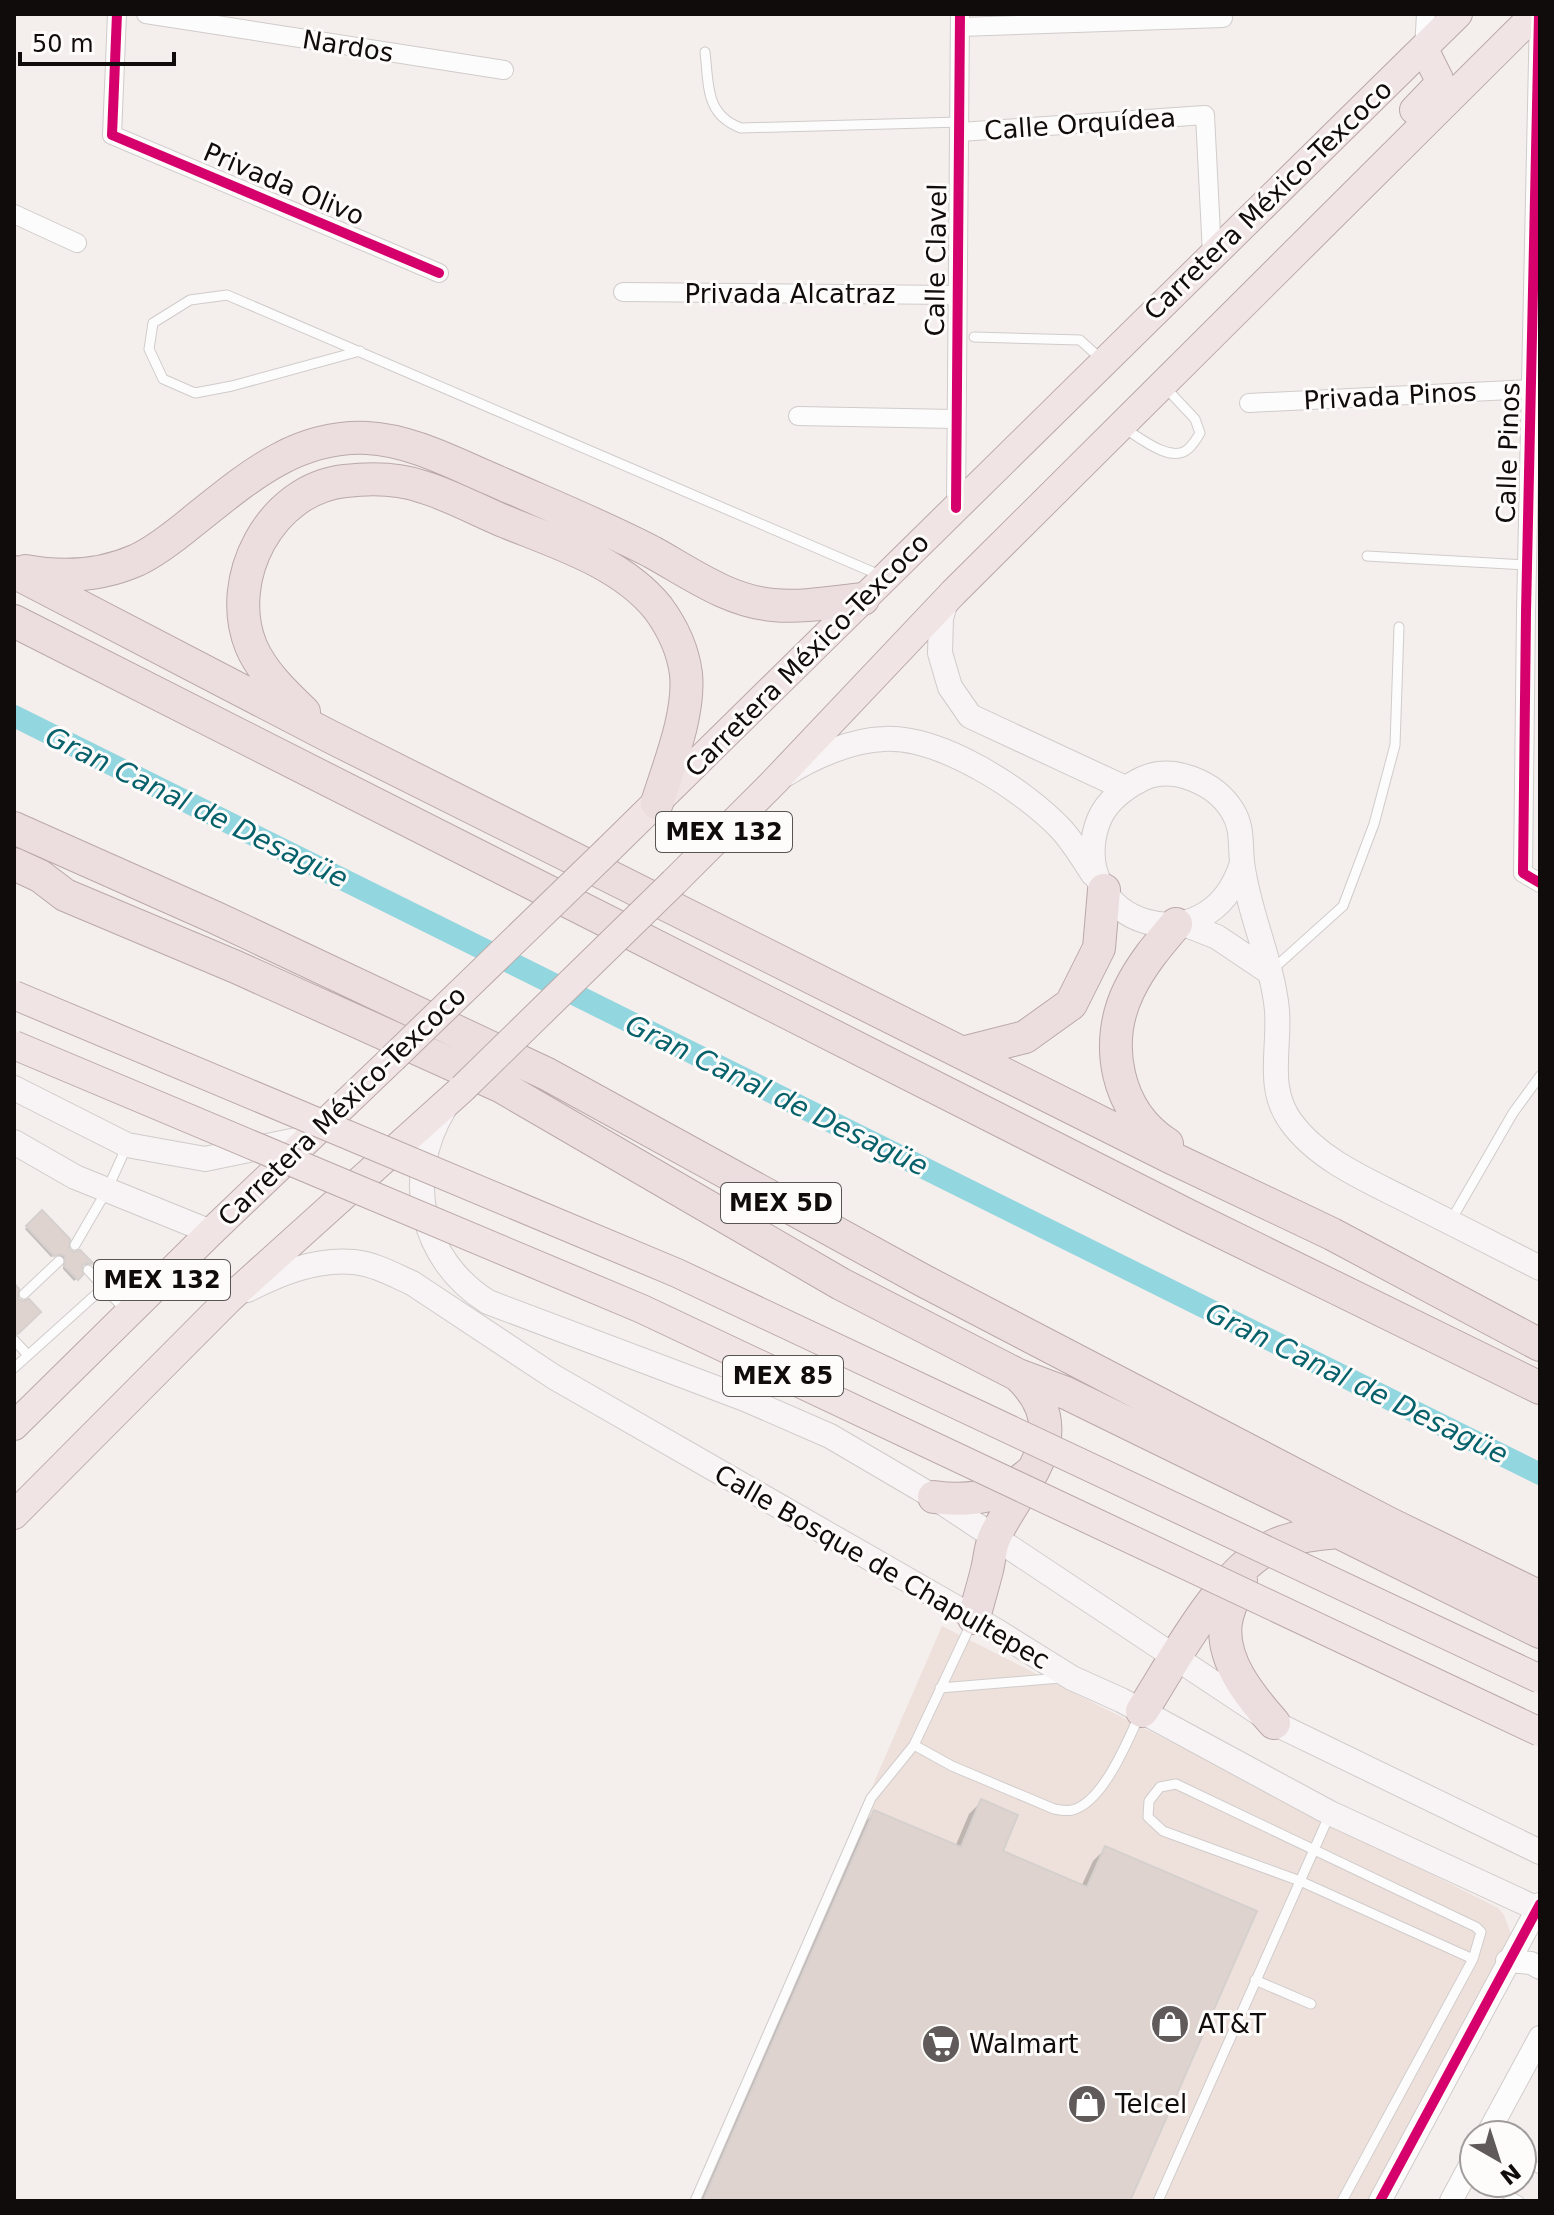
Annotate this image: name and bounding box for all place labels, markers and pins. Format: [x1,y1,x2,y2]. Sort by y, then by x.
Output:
shop icon: AT&T [1149,2003,1191,2045]
place label: AT&T [1198,2009,1266,2039]
supermarket icon: Walmart [920,2023,962,2065]
place label: Walmart [969,2029,1078,2059]
shop icon: Telcel [1066,2083,1108,2125]
place label: Telcel [1114,2089,1187,2119]

